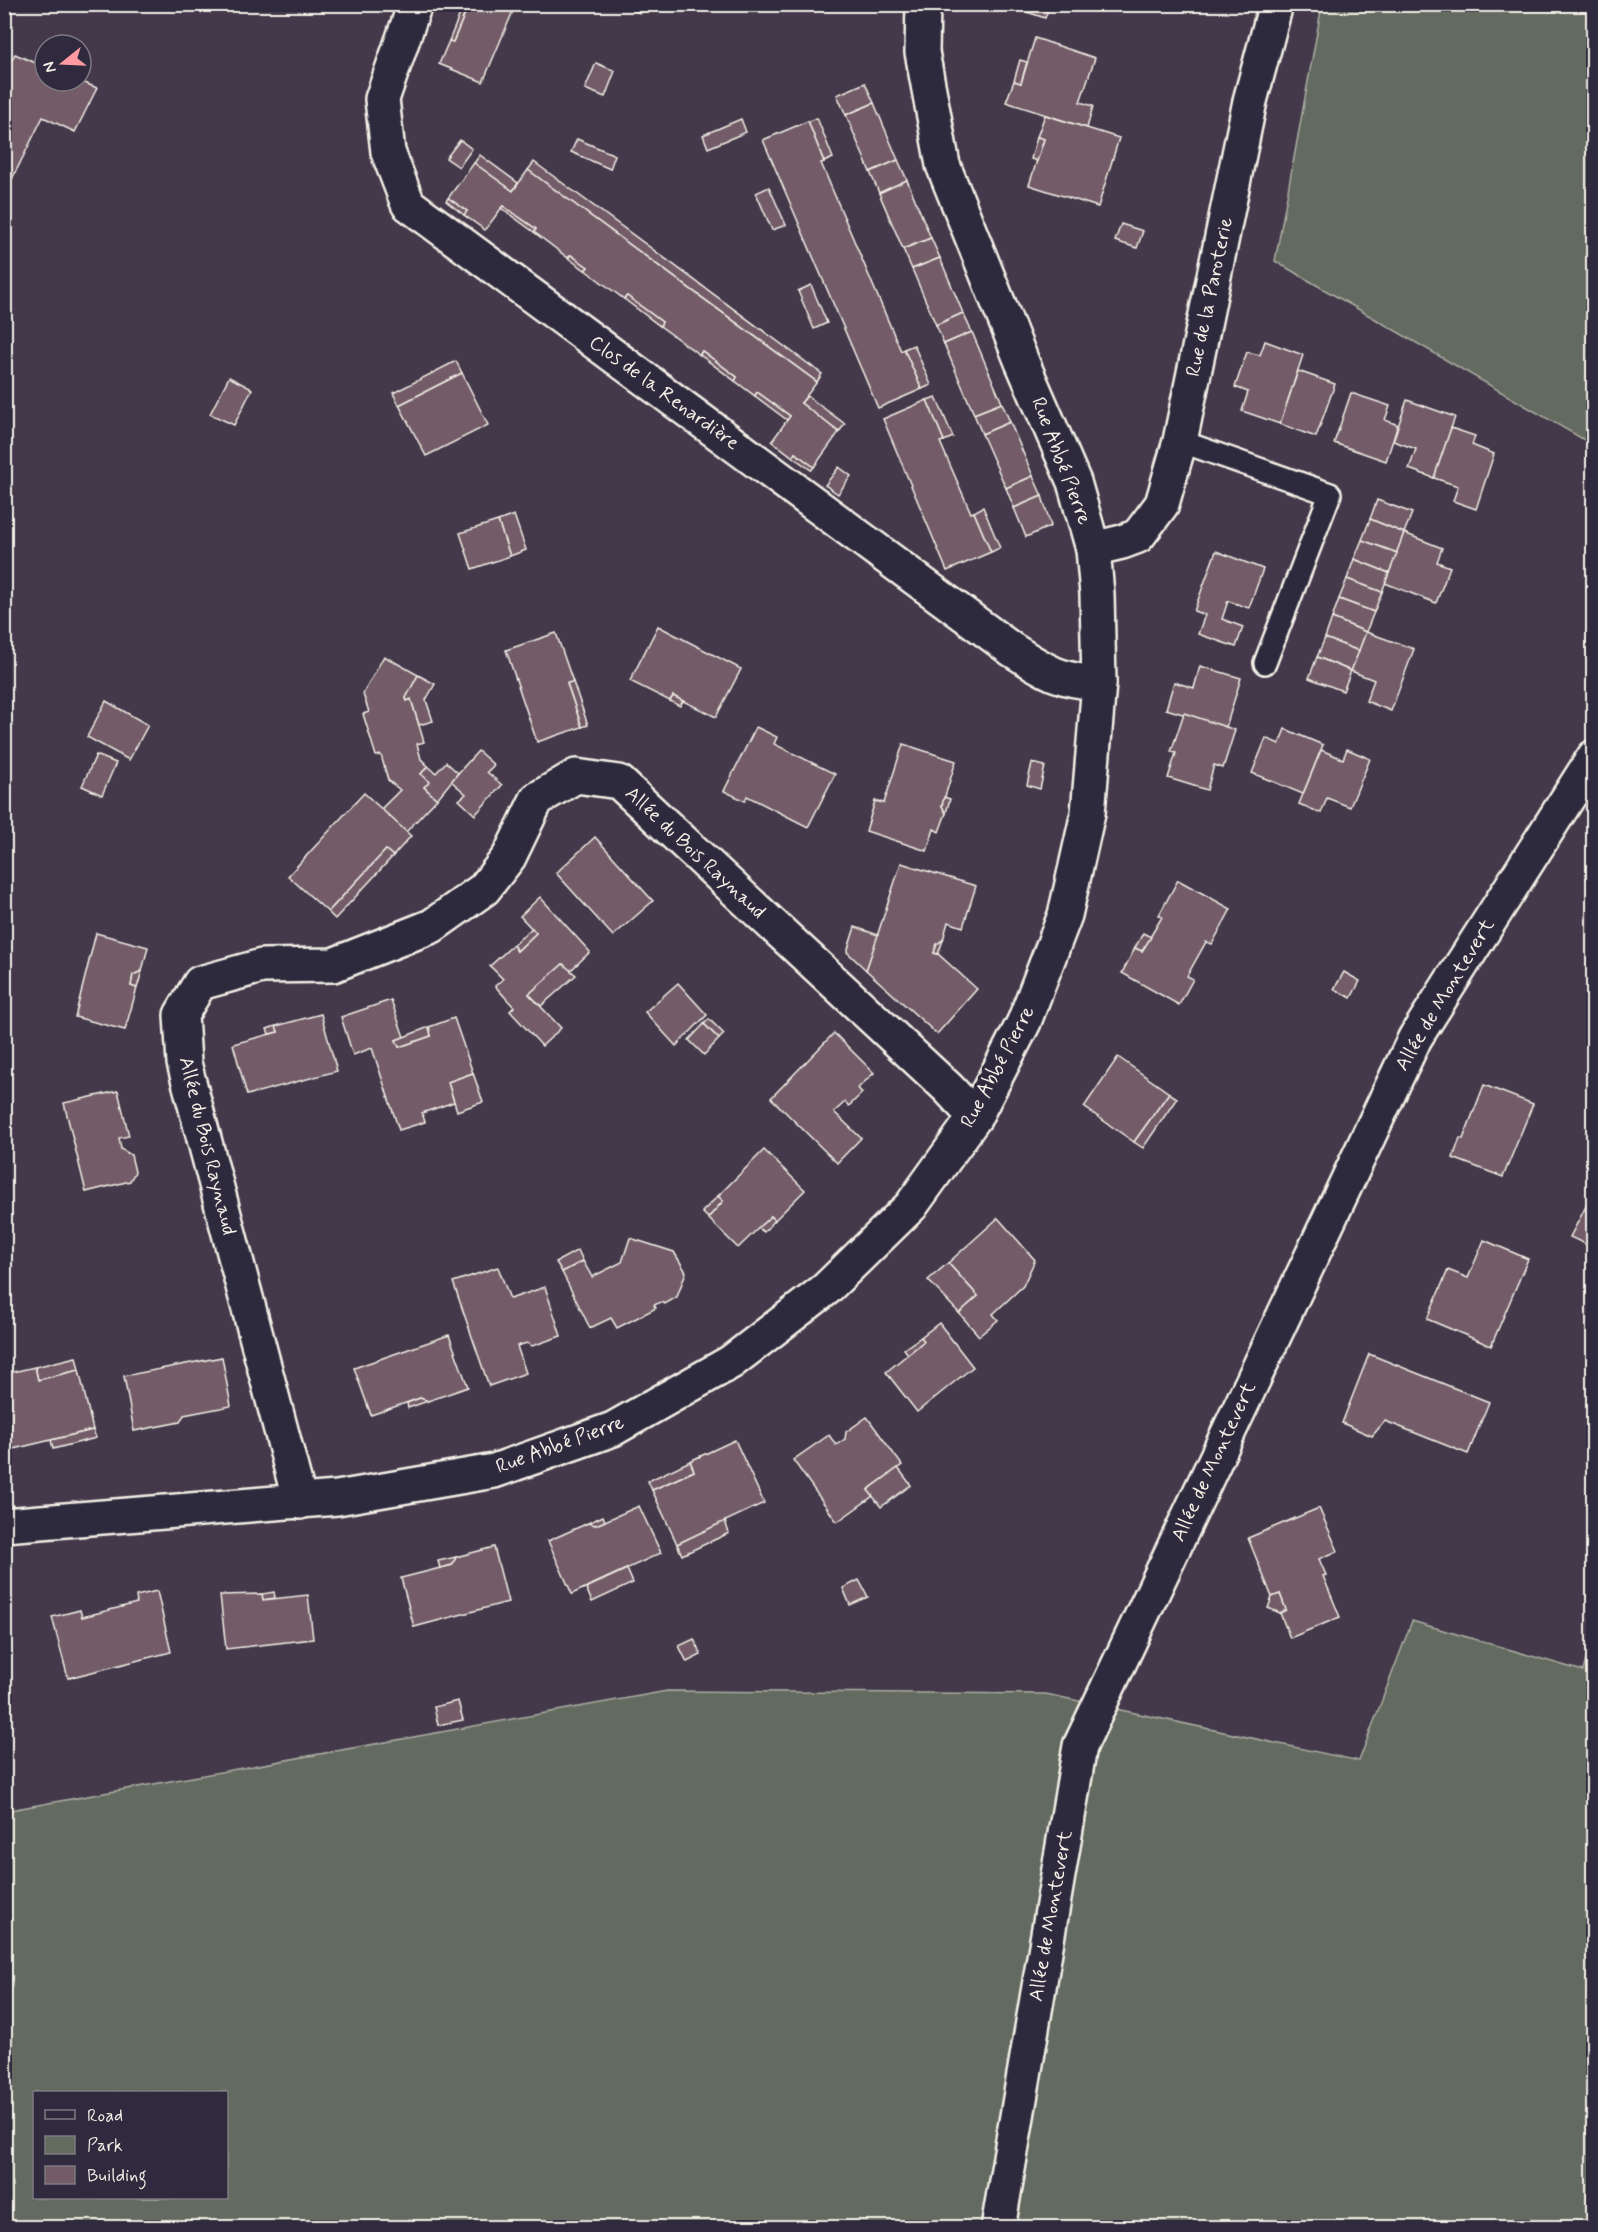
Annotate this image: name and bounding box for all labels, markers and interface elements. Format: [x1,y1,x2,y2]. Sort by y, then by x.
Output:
north arrow [33,33,93,93]
text: N [39,59,62,75]
street label: Rue de la Paroterie [1180,215,1240,379]
street label: Clos de la Renardière [583,329,745,457]
street label: Rue Abbé Pierre [1024,393,1098,529]
street label: Allée du Bois Raynaud [619,781,771,925]
street label: Allée de Montevert [1389,914,1501,1076]
street label: Rue Abbé Pierre [954,1001,1042,1133]
street label: Allée du Bois Raynaud [172,1054,242,1238]
street label: Allée de Montevert [1165,1378,1263,1546]
street label: Rue Abbé Pierre [492,1409,628,1481]
street label: Allée de Montevert [1023,1828,1079,2004]
legend [33,2091,228,2199]
text: Road [87,2104,123,2128]
text: Park [87,2134,123,2158]
text: Building [87,2164,147,2190]

